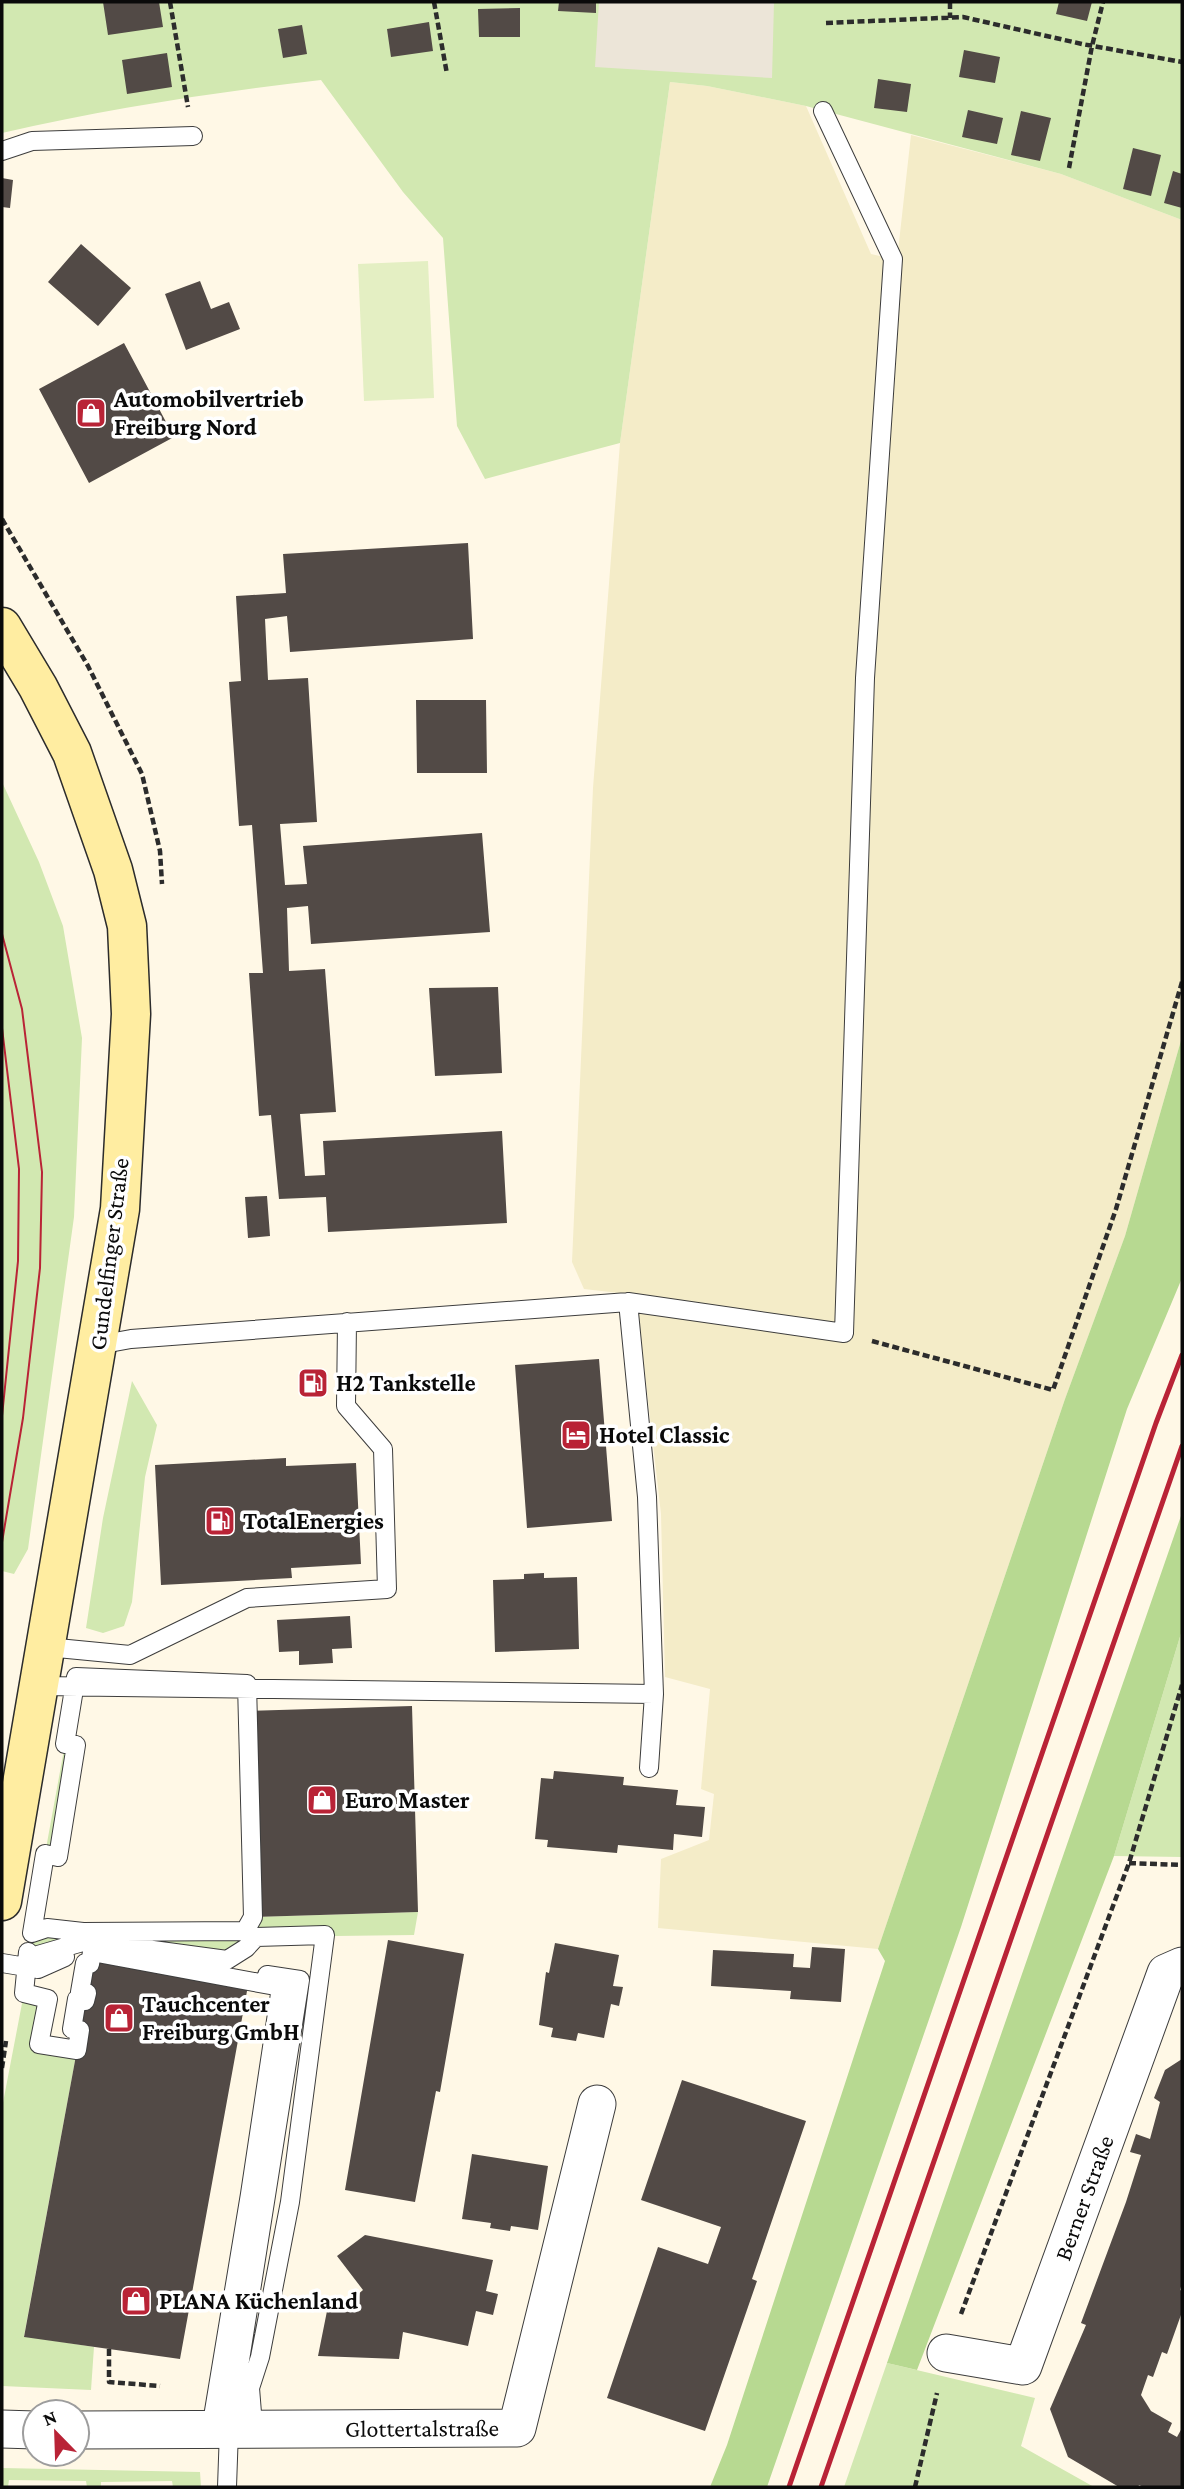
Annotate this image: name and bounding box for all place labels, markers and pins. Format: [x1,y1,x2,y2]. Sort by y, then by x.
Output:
place label: Automobilvertrieb Freiburg Nord [113,385,304,440]
shop icon: Automobilvertrieb Freiburg Nord [74,396,108,430]
fuel station icon: H2 Tankstelle [296,1366,330,1400]
place label: H2 Tankstelle [336,1369,476,1396]
hotel icon: Hotel Classic [559,1418,593,1452]
place label: Hotel Classic [599,1421,730,1448]
fuel station icon: TotalEnergies [203,1504,237,1538]
place label: TotalEnergies [243,1507,384,1534]
shop icon: Euro Master [305,1783,339,1817]
place label: Euro Master [345,1786,470,1813]
place label: Tauchcenter Freiburg GmbH [142,1990,299,2045]
shop icon: Tauchcenter Freiburg GmbH [102,2001,136,2035]
shop icon: PLANA Küchenland [119,2284,153,2318]
place label: PLANA Küchenland [159,2287,358,2314]

